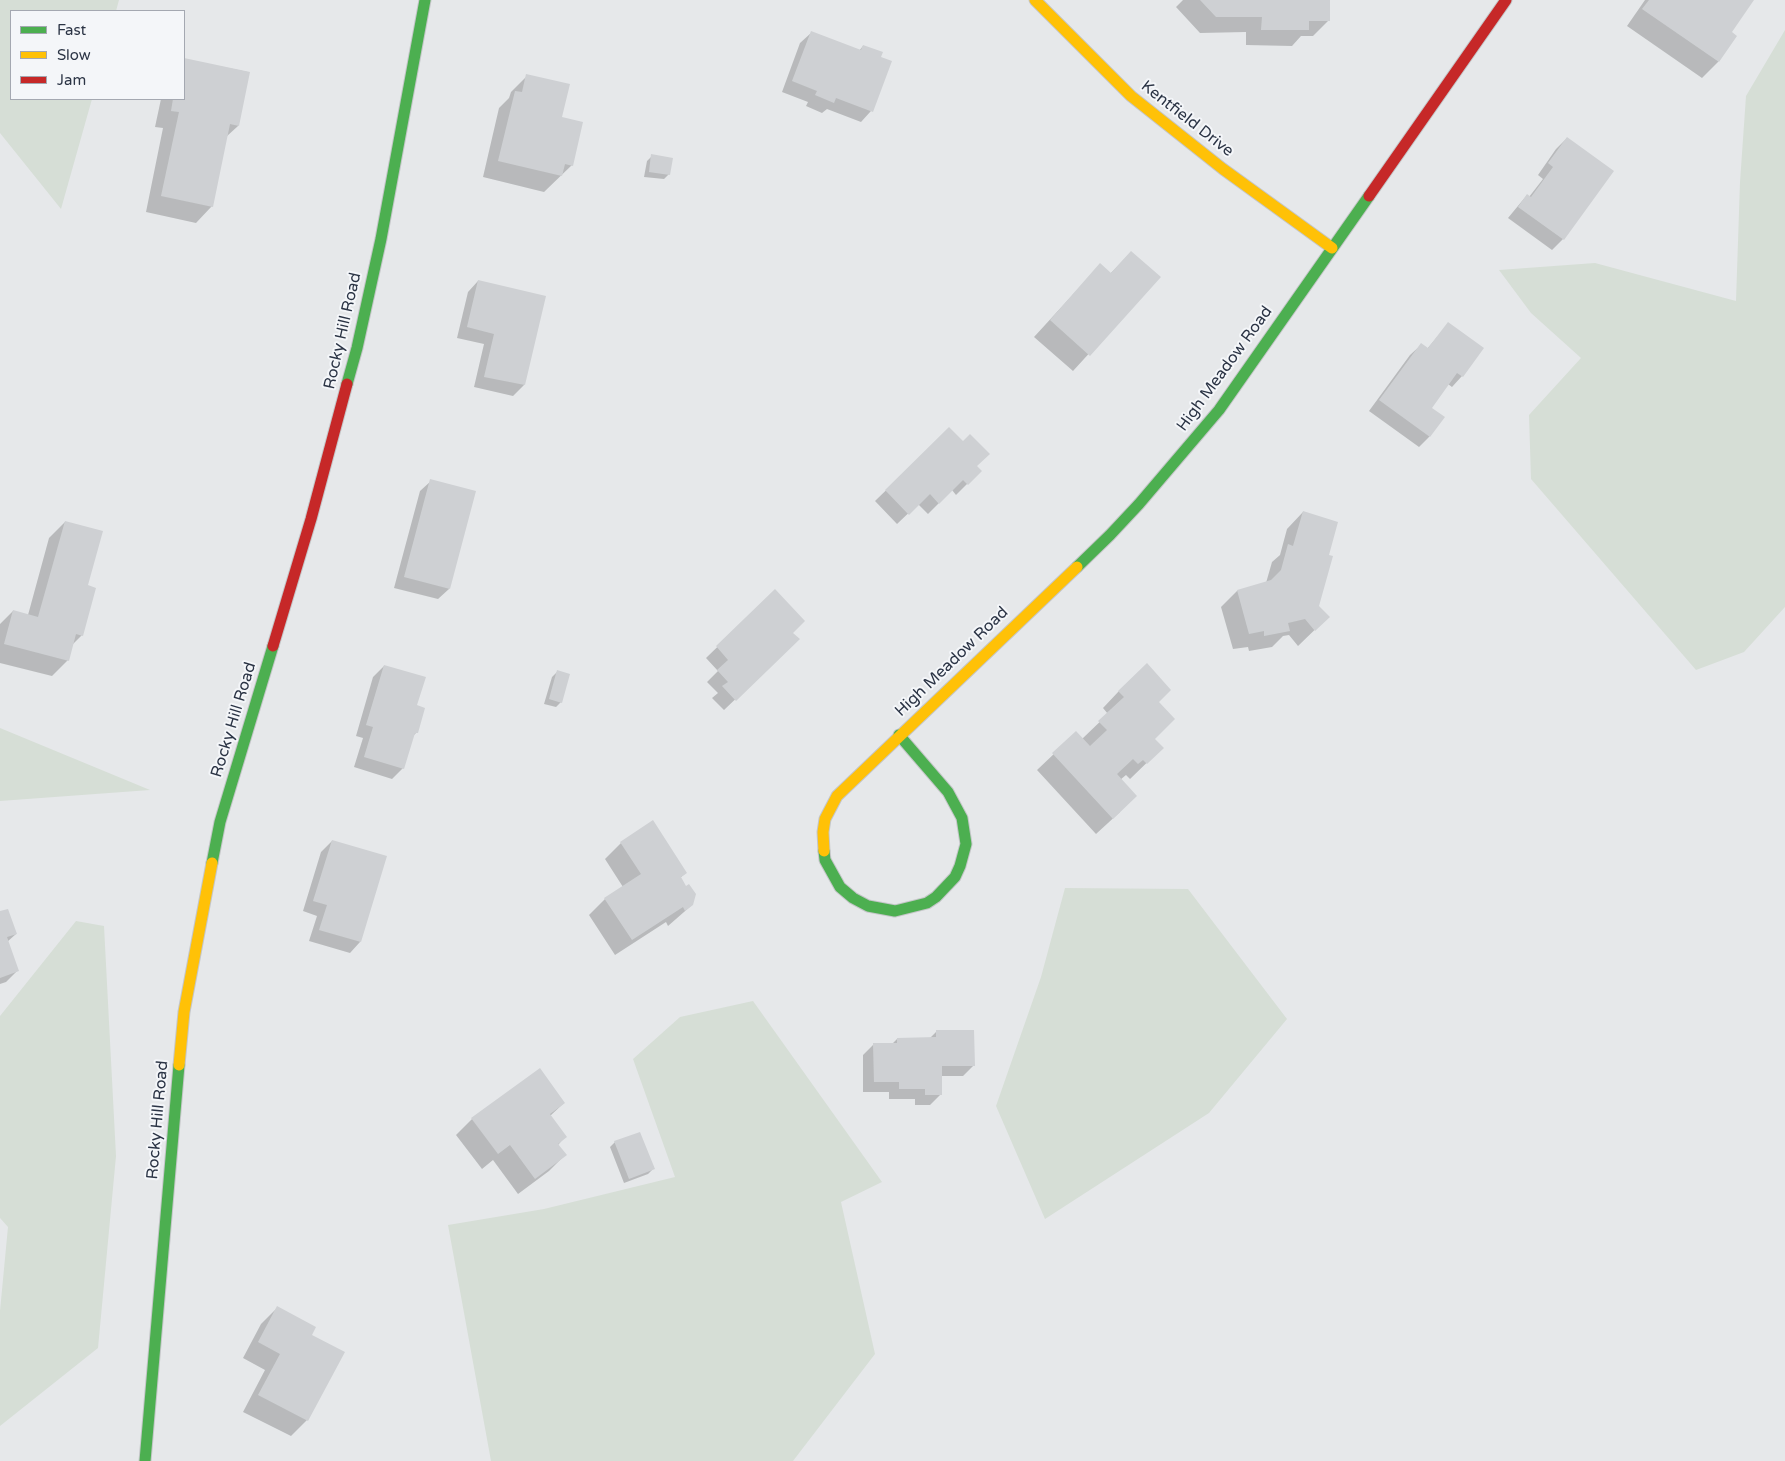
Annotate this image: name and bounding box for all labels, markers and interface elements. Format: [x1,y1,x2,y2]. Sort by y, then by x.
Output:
legend [10,10,185,100]
text: Fast [57,21,86,39]
text: Slow [57,46,91,64]
text: Jam [57,71,86,89]
street label: Kentfield Drive [1137,77,1237,161]
street label: Rocky Hill Road [320,271,366,391]
street label: High Meadow Road [1173,303,1277,435]
street label: High Meadow Road [891,603,1013,721]
street label: Rocky Hill Road [207,660,261,780]
street label: Rocky Hill Road [143,1060,173,1180]

